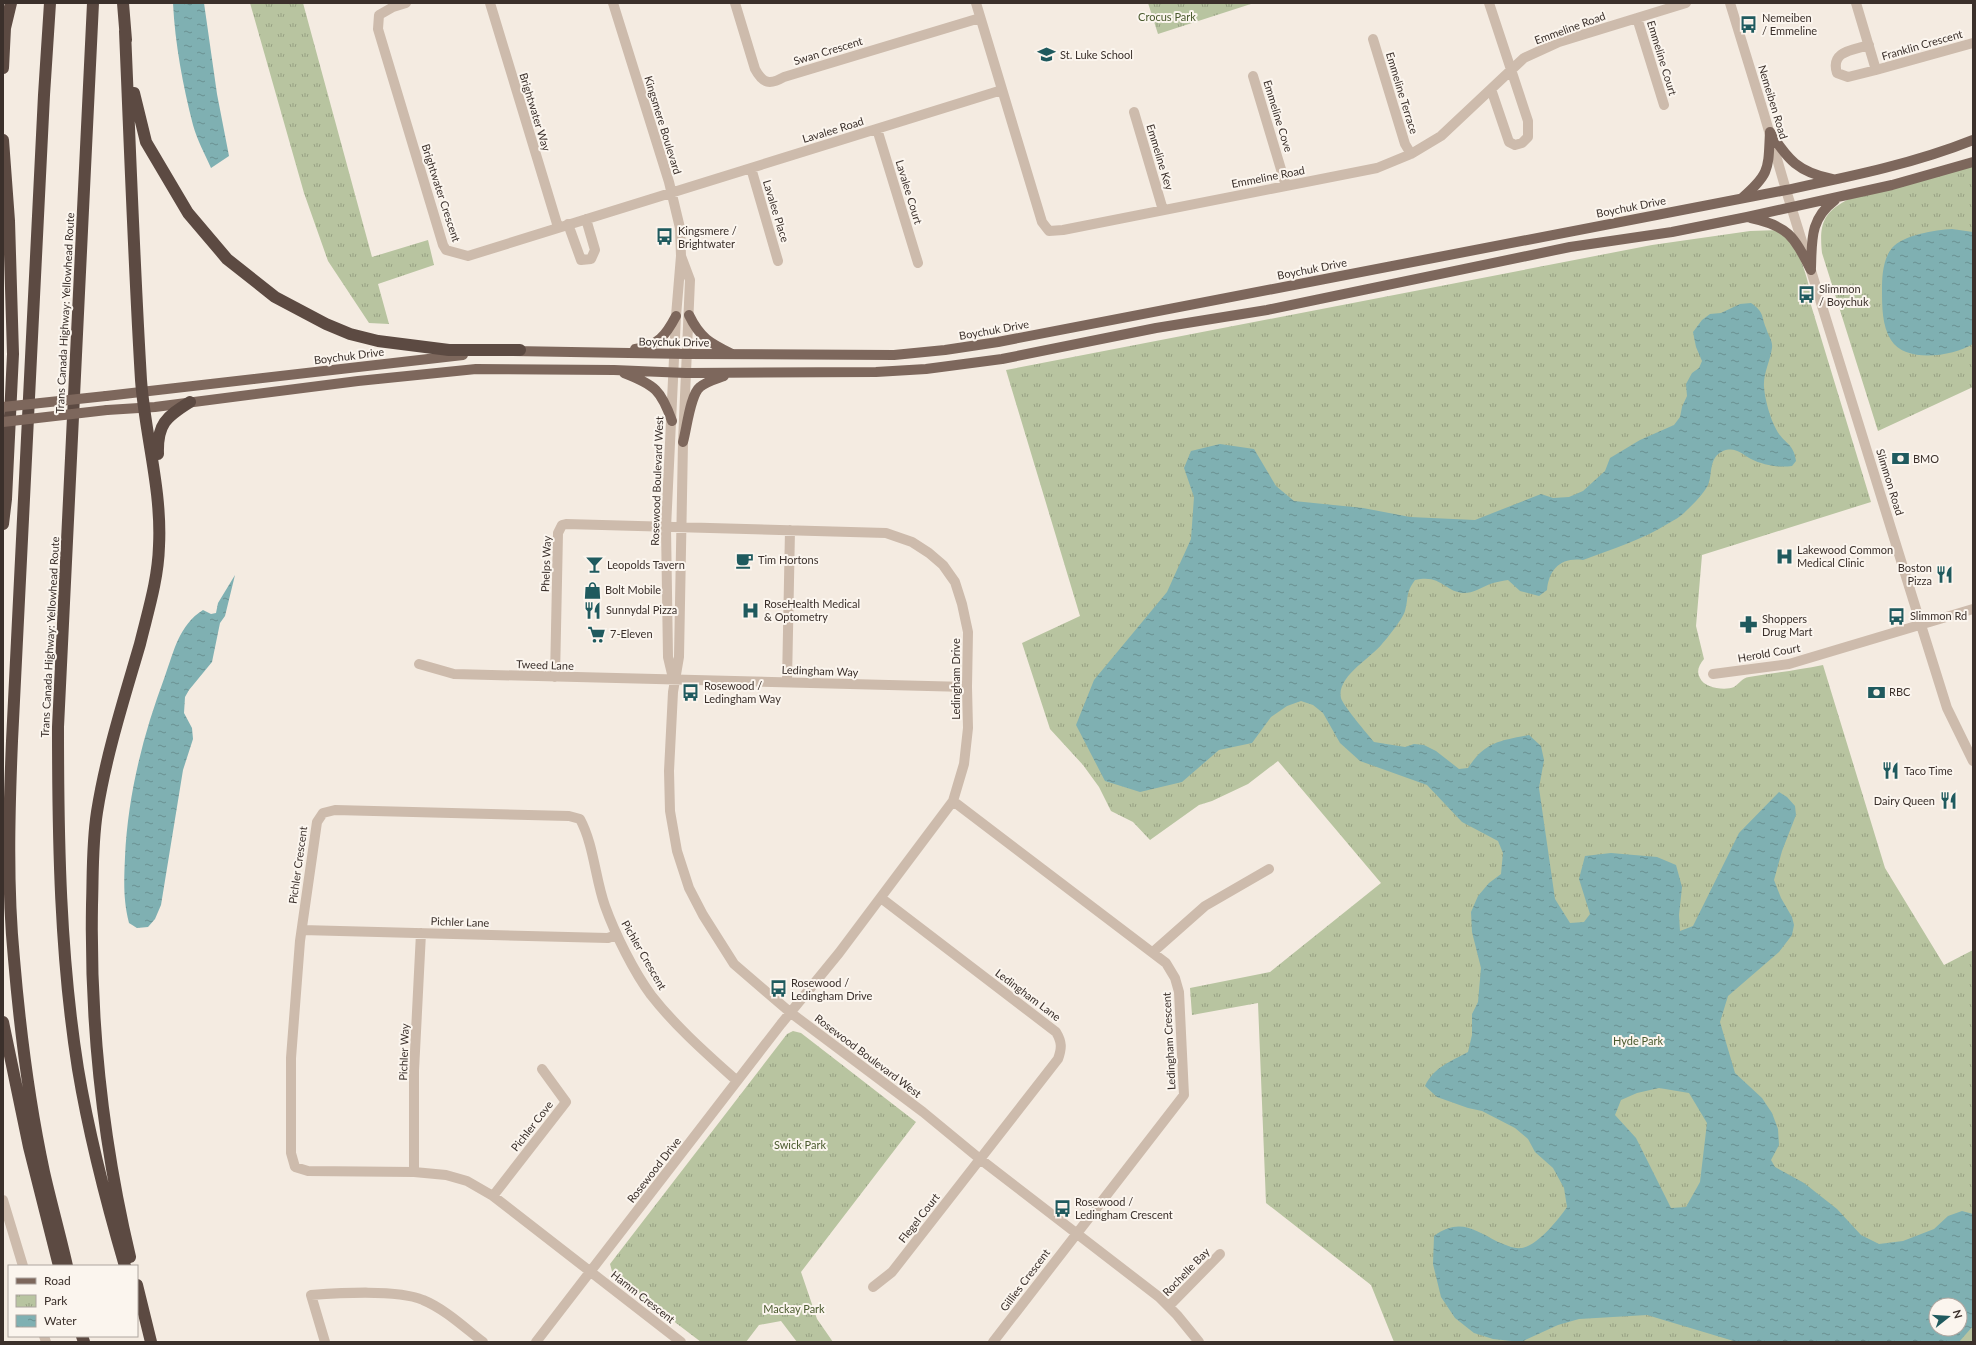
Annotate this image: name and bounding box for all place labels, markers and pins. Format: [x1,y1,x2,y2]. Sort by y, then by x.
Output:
place label: Nemeiben / Emmeline [1762,11,1817,37]
bus stop icon: Nemeiben / Emmeline [1739,14,1759,34]
school or university icon: St. Luke School [1037,45,1057,65]
place label: St. Luke School [1060,48,1133,61]
place label: Kingsmere / Brightwater [678,224,737,250]
bus stop icon: Kingsmere / Brightwater [655,227,675,247]
place label: Slimmon / Boychuk [1819,282,1869,308]
bus stop icon: Slimmon / Boychuk [1796,285,1816,305]
bank icon: BMO [1890,449,1910,469]
place label: BMO [1913,452,1939,465]
place label: Lakewood Common Medical Clinic [1797,543,1893,569]
hospital icon: Lakewood Common Medical Clinic [1774,546,1794,566]
cafe icon: Tim Hortons [735,550,755,570]
place label: Tim Hortons [758,553,819,566]
bar icon: Leopolds Tavern [584,555,604,575]
place label: Leopolds Tavern [607,558,685,571]
place label: Boston Pizza [1898,561,1932,587]
restaurant icon: Boston Pizza [1935,564,1955,584]
shop icon: Bolt Mobile [582,580,602,600]
place label: Bolt Mobile [605,583,661,596]
place label: RoseHealth Medical & Optometry [764,597,860,623]
restaurant icon: Sunnydal Pizza [583,600,603,620]
hospital icon: RoseHealth Medical & Optometry [741,600,761,620]
place label: Sunnydal Pizza [606,603,677,616]
bus stop icon: Slimmon Rd [1887,606,1907,626]
place label: Slimmon Rd [1910,609,1967,622]
place label: Shoppers Drug Mart [1762,612,1812,638]
pharmacy icon: Shoppers Drug Mart [1739,615,1759,635]
supermarket icon: 7-Eleven [587,624,607,644]
place label: 7-Eleven [610,627,653,640]
place label: Rosewood / Ledingham Way [704,679,781,705]
bus stop icon: Rosewood / Ledingham Way [681,682,701,702]
bank icon: RBC [1866,682,1886,702]
place label: RBC [1889,685,1911,698]
restaurant icon: Taco Time [1881,761,1901,781]
place label: Taco Time [1904,764,1953,777]
restaurant icon: Dairy Queen [1938,791,1958,811]
place label: Dairy Queen [1874,794,1935,807]
place label: Rosewood / Ledingham Drive [791,976,873,1002]
bus stop icon: Rosewood / Ledingham Drive [768,979,788,999]
place label: Rosewood / Ledingham Crescent [1075,1195,1173,1221]
bus stop icon: Rosewood / Ledingham Crescent [1052,1198,1072,1218]

